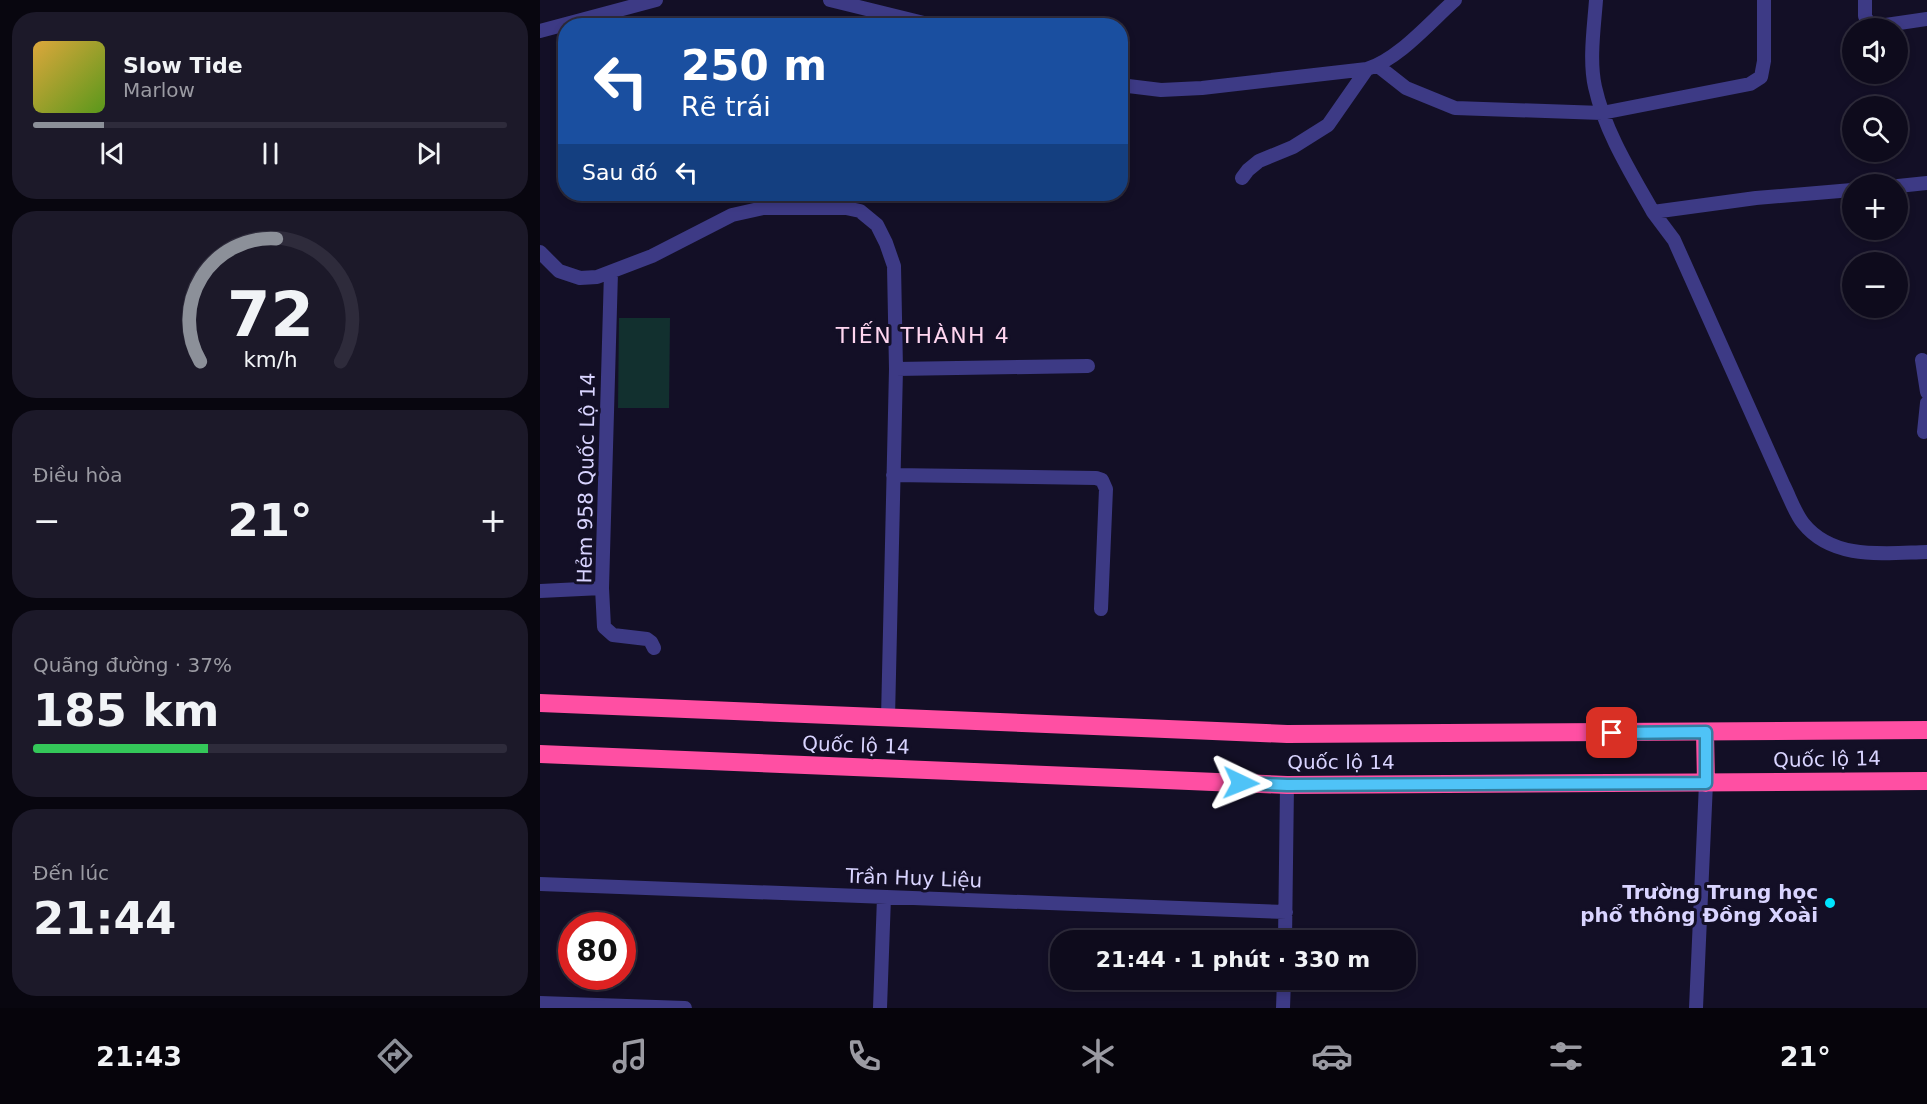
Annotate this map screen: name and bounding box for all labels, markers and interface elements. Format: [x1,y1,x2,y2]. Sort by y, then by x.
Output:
map controls [1842,18,1908,318]
button: sound [1842,18,1908,84]
text: 250 m [681,41,827,90]
icon: left [582,42,660,120]
text: Slow Tide [123,53,243,78]
text: Marlow [123,78,195,102]
text: Rẽ trái [681,91,771,122]
button: search [1842,96,1908,162]
icon: previous [96,137,129,170]
icon: pause [254,137,287,170]
icon: next [412,137,445,170]
icon: left [670,156,703,189]
text: Sau đó [582,160,658,185]
button: + [1842,174,1908,240]
button: − [1842,252,1908,318]
text: 72 [227,278,313,351]
district label: TIẾN THÀNH 4 [835,321,1010,348]
text: km/h [243,347,297,372]
street label: Hẻm 958 Quốc Lộ 14 [572,372,600,584]
text: Điều hòa [33,463,123,487]
text: 21° [227,494,313,547]
text: − [33,501,61,540]
text: + [479,501,507,540]
text: Quãng đường · 37% [33,653,232,677]
text: 185 km [33,684,219,737]
pin [1586,707,1637,758]
icon: arrive [1595,716,1628,749]
street label: Quốc lộ 14 [802,731,910,759]
street label: Quốc lộ 14 [1773,746,1881,772]
street label: Quốc lộ 14 [1287,750,1395,774]
position arrow [1209,751,1273,815]
text: Đến lúc [33,861,109,885]
street label: Trần Huy Liệu [844,864,983,892]
place label: Trường Trung học phổ thông Đồng Xoài [1580,880,1818,927]
text: 21:44 [33,892,176,945]
marker: Trường Trung học phổ thông Đồng Xoài [1823,896,1837,910]
speed limit sign: 80 [558,912,636,990]
text: 21:44 · 1 phút · 330 m [1096,947,1370,972]
icon: directions [374,1035,416,1077]
icon: music [609,1035,651,1077]
icon: phone [843,1035,885,1077]
icon: climate [1077,1035,1119,1077]
icon: car [1311,1035,1353,1077]
icon: filters [1545,1035,1587,1077]
text: 21:43 [96,1041,182,1072]
text: 21° [1780,1041,1831,1072]

